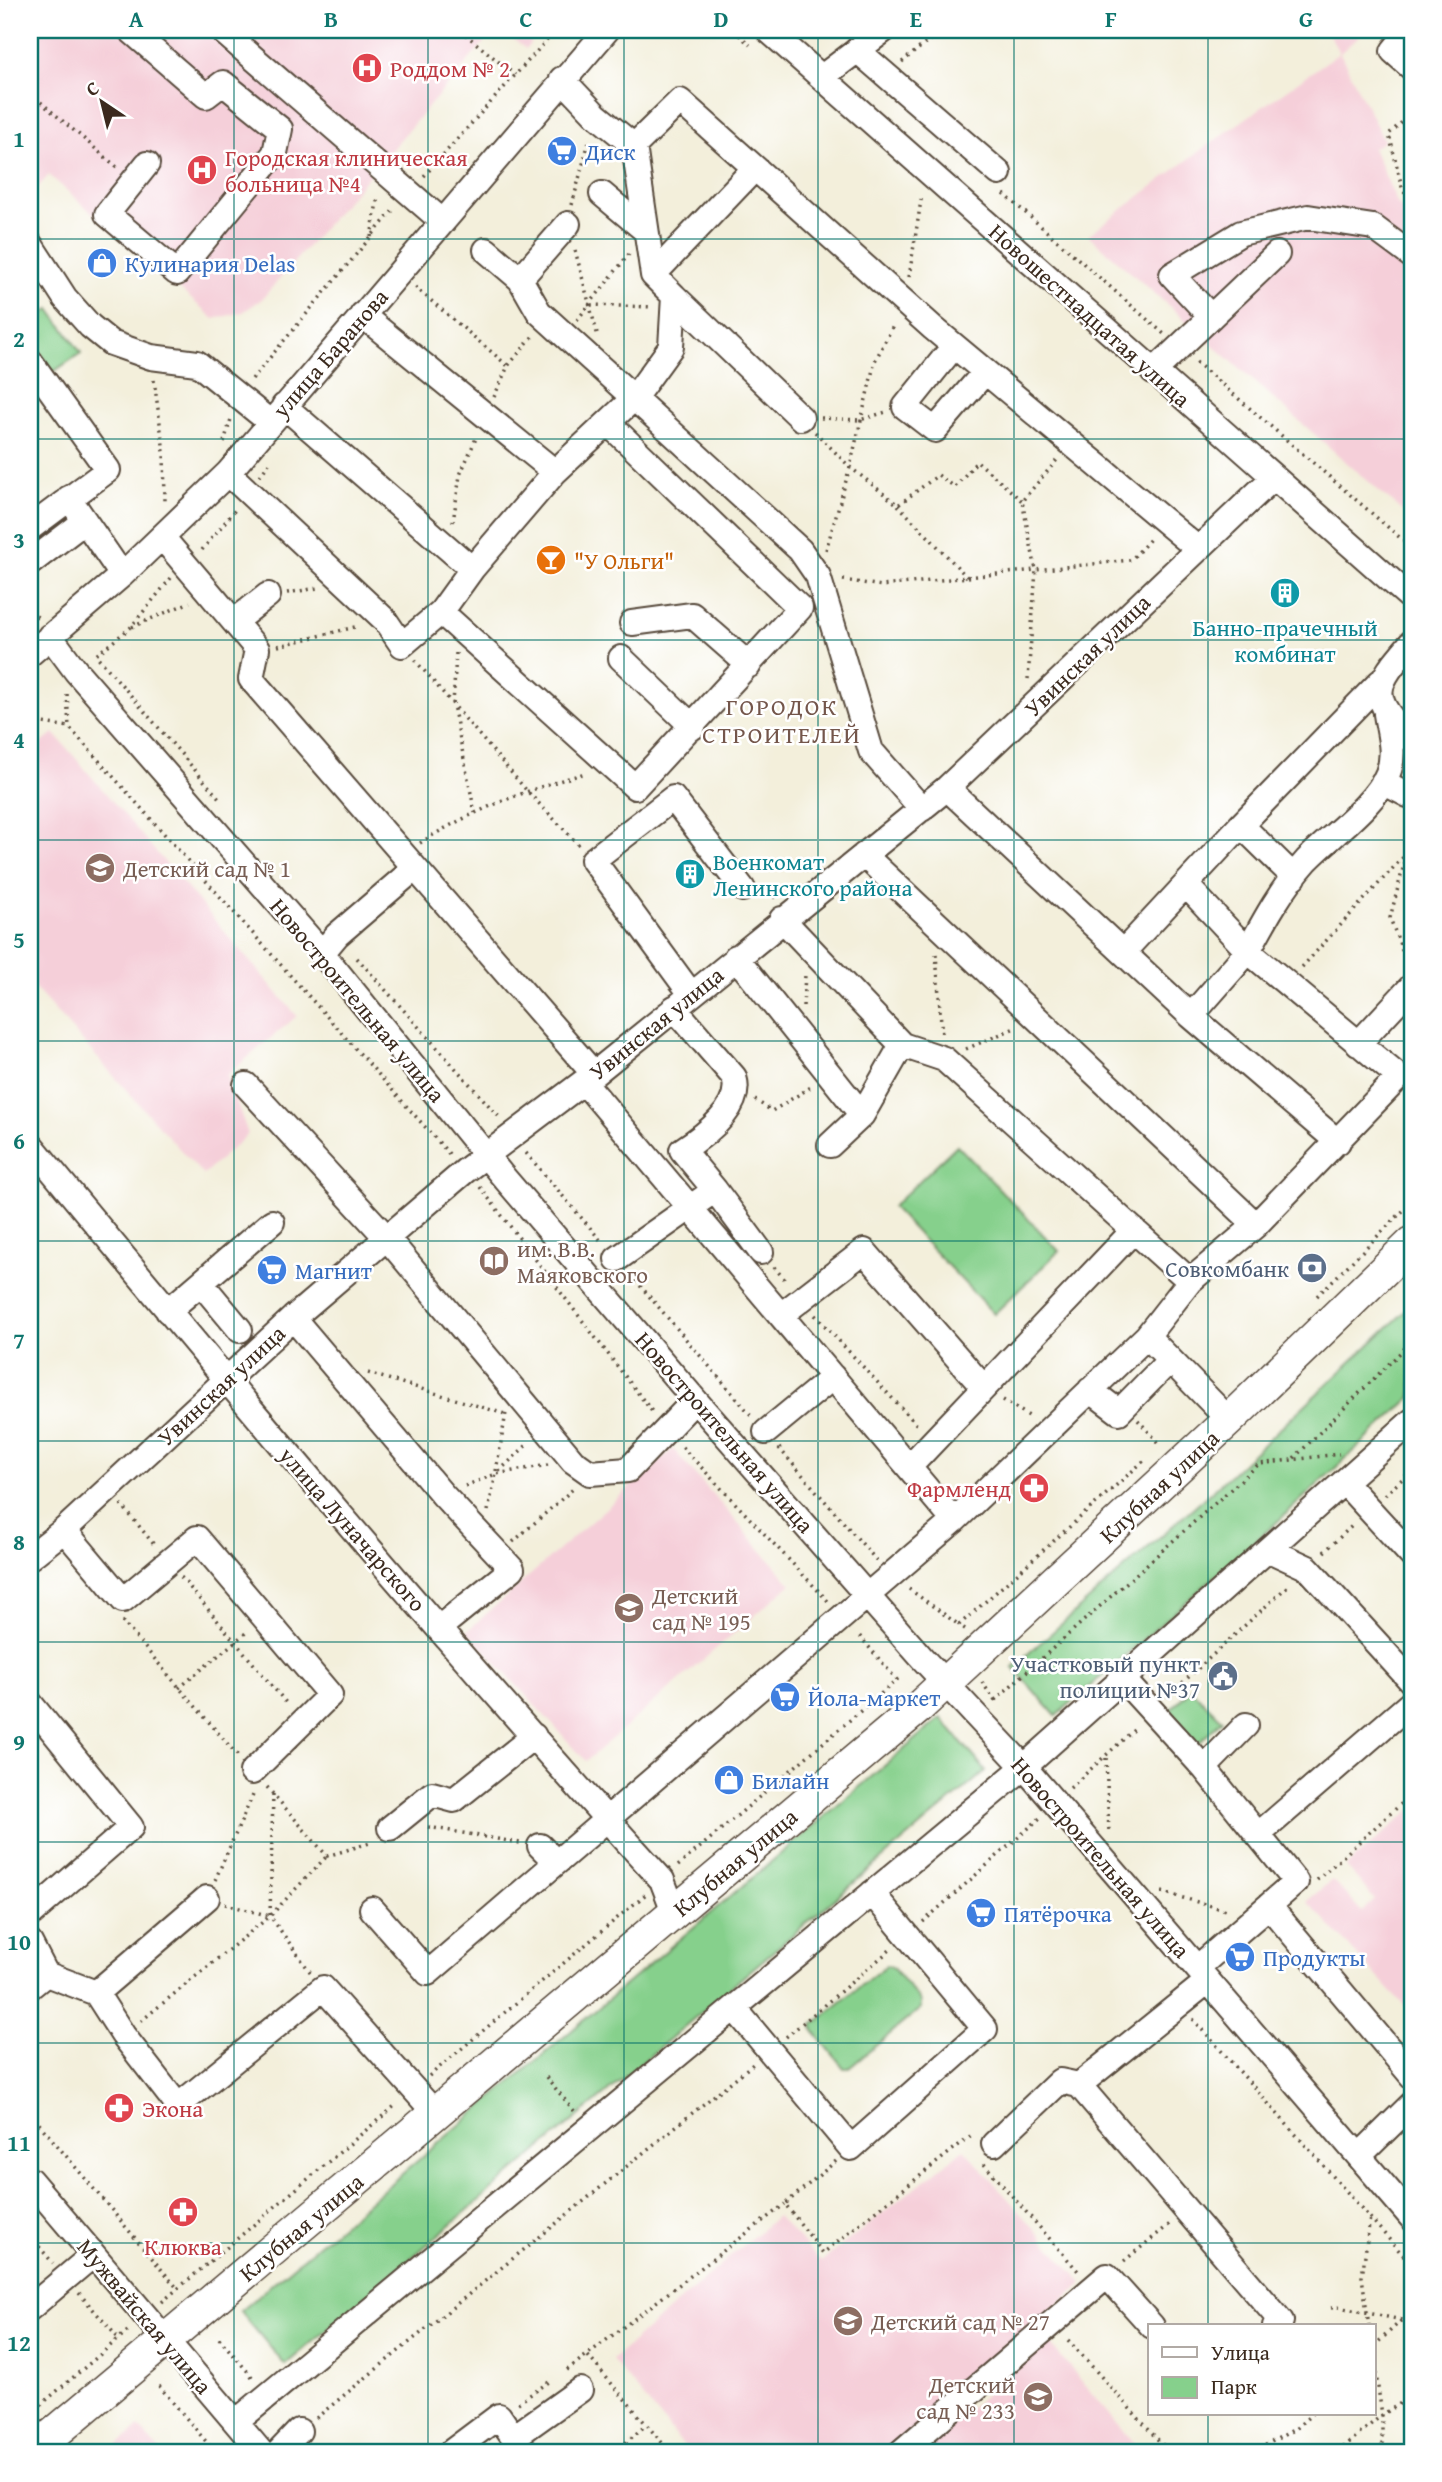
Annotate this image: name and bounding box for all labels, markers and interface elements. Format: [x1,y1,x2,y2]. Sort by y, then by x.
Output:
text: A [129,2,144,35]
text: B [324,2,338,35]
text: C [519,2,533,35]
text: D [714,2,729,35]
text: E [910,2,922,35]
text: F [1105,2,1117,35]
text: G [1299,2,1313,35]
hospital icon: Роддом № 2 [350,51,384,85]
place label: Роддом № 2 [390,52,510,85]
north arrow [66,66,136,136]
text: С [80,73,105,103]
text: 1 [13,122,25,155]
supermarket icon: Диск [545,134,579,168]
place label: Диск [584,135,636,168]
place label: Городская клиническая больница №4 [225,141,468,200]
hospital icon: Городская клиническая больница №4 [185,153,219,187]
street label: Новошестнадцатая улица [982,215,1198,415]
shop icon: Кулинария Delas [85,246,119,280]
place label: Кулинария Delas [125,247,296,280]
street label: улица Баранова [264,281,396,426]
text: 2 [13,322,25,355]
text: 3 [13,523,25,556]
bar icon: "У Ольги" [534,543,568,577]
place label: "У Ольги" [574,544,674,577]
building icon: Банно-прачечный комбинат [1268,576,1302,610]
street label: Увинская улица [1016,586,1158,724]
place label: Банно-прачечный комбинат [1192,611,1378,670]
district label: ГОРОДОК СТРОИТЕЛЕЙ [702,689,862,752]
text: 4 [13,723,25,756]
place label: Военкомат Ленинского района [713,845,912,904]
school or university icon: Детский сад № 1 [83,851,117,885]
place label: Детский сад № 1 [122,852,291,885]
building icon: Военкомат Ленинского района [673,857,707,891]
street label: Новостроительная улица [263,891,453,1109]
text: 5 [13,923,25,956]
street label: Увинская улица [582,958,730,1088]
text: 6 [13,1124,25,1157]
place label: им. В.В. Маяковского [517,1232,648,1291]
library icon: им. В.В. Маяковского [477,1244,511,1278]
bank icon: Совкомбанк [1295,1251,1329,1285]
place label: Совкомбанк [1165,1252,1289,1285]
supermarket icon: Магнит [255,1253,289,1287]
place label: Магнит [295,1254,372,1287]
street label: Увинская улица [150,1317,292,1453]
text: 7 [13,1324,25,1357]
street label: Новостроительная улица [628,1324,822,1540]
street label: Клубная улица [1092,1422,1226,1550]
street label: улица Луначарского [271,1439,434,1619]
pharmacy icon: Фармленд [1017,1471,1051,1505]
place label: Фармленд [907,1472,1011,1505]
text: 8 [13,1525,25,1558]
place label: Детский сад № 195 [651,1579,751,1638]
school or university icon: Детский сад № 195 [612,1591,646,1625]
place label: Участковый пункт полиции №37 [1010,1647,1200,1706]
public building icon: Участковый пункт полиции №37 [1206,1659,1240,1693]
supermarket icon: Йола-маркет [768,1680,802,1714]
place label: Йола-маркет [808,1681,940,1714]
text: 9 [13,1725,25,1758]
street label: Новостроительная улица [1004,1749,1198,1965]
shop icon: Билайн [712,1763,746,1797]
place label: Билайн [752,1764,829,1797]
street label: Клубная улица [666,1800,804,1924]
supermarket icon: Пятёрочка [964,1896,998,1930]
place label: Пятёрочка [1004,1897,1112,1930]
text: 10 [7,1925,31,1958]
supermarket icon: Продукты [1223,1940,1257,1974]
place label: Продукты [1263,1941,1365,1974]
pharmacy icon: Экона [102,2091,136,2125]
place label: Экона [142,2092,203,2125]
text: 11 [7,2126,31,2159]
street label: Клубная улица [232,2165,370,2289]
pharmacy icon: Клюква [166,2195,200,2229]
place label: Клюква [144,2230,222,2263]
street label: Мужвайская улица [70,2231,220,2401]
school or university icon: Детский сад № 27 [831,2304,865,2338]
place label: Детский сад № 27 [870,2305,1050,2338]
legend [1148,2324,1376,2416]
text: 12 [7,2326,31,2359]
text: Улица [1211,2337,1270,2368]
place label: Детский сад № 233 [916,2368,1015,2427]
text: Парк [1211,2371,1257,2402]
school or university icon: Детский сад № 233 [1021,2380,1055,2414]

